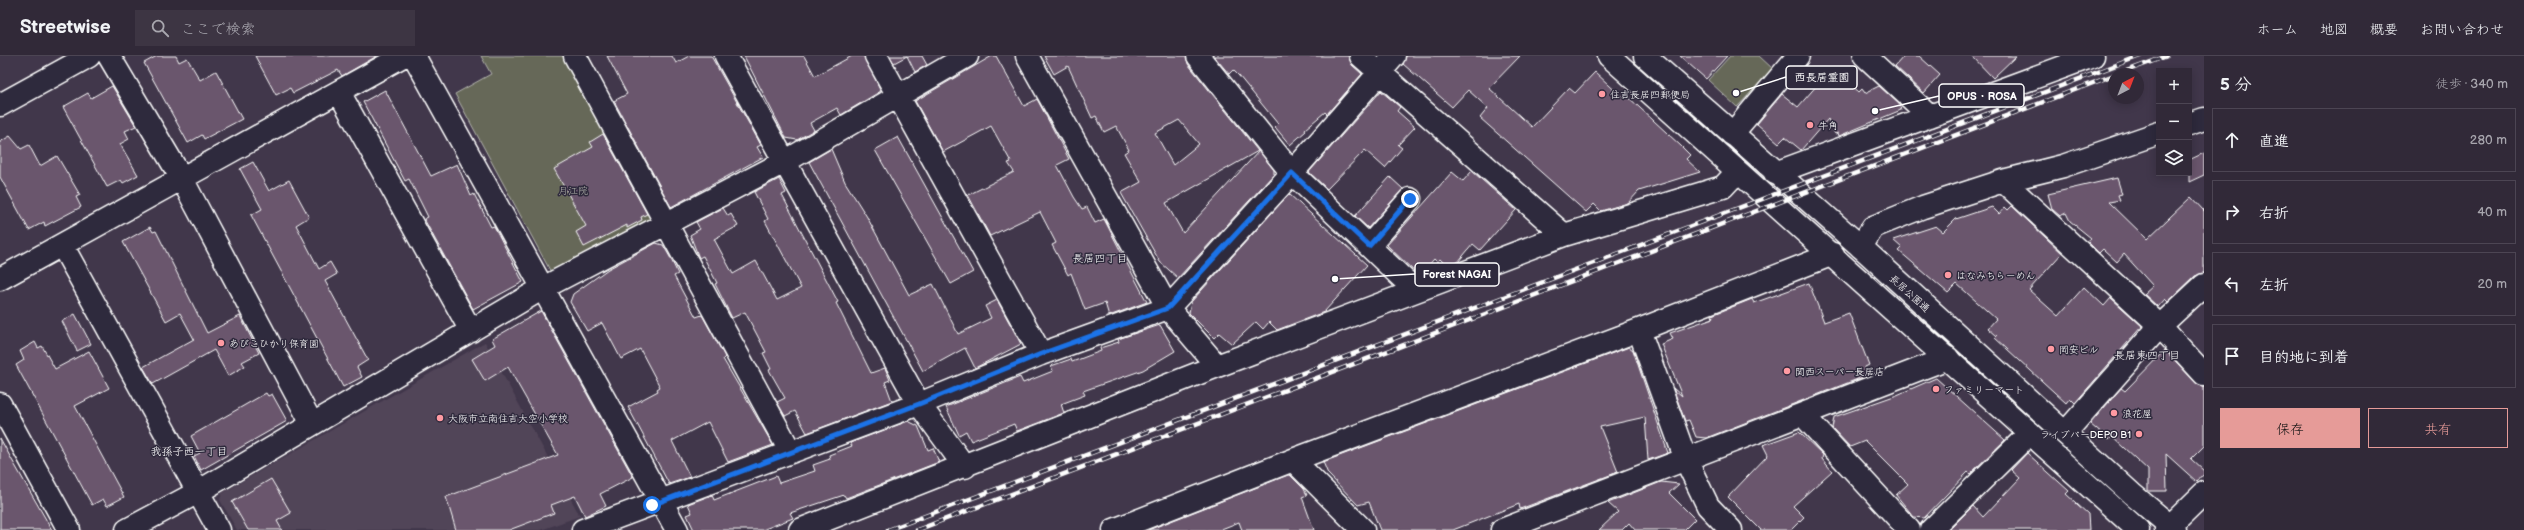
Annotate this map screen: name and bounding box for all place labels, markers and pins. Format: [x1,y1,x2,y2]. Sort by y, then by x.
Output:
callout: 西長居霊園 [1786,66,1857,89]
callout: OPUS・ROSA [1939,84,2024,107]
marker: 住吉長居四郵便局 [1597,89,1607,99]
place label: 住吉長居四郵便局 [1610,89,1690,101]
marker: 牛角 [1805,120,1815,130]
place label: 牛角 [1818,120,1838,132]
callout: Forest NAGAI [1415,263,1499,286]
marker: はなみちらーめん [1943,270,1953,280]
place label: はなみちらーめん [1956,270,2036,282]
marker: あびこひかり保育園 [216,338,226,348]
place label: あびこひかり保育園 [229,338,319,350]
marker: 岡安ビル [2046,344,2056,354]
place label: 岡安ビル [2059,344,2099,356]
marker: 関西スーパー長居店 [1782,366,1792,376]
place label: 関西スーパー長居店 [1795,366,1885,378]
marker: ファミリーマート [1931,384,1941,394]
place label: ファミリーマート [1944,384,2024,396]
marker: 浪花屋 [2109,408,2119,418]
place label: 浪花屋 [2122,408,2152,420]
marker: 大阪市立南住吉大空小学校 [435,413,445,423]
place label: 大阪市立南住吉大空小学校 [448,413,568,425]
place label: ライブバーDEPO B1 [2040,429,2131,441]
marker: ライブバーDEPO B1 [2134,429,2144,439]

